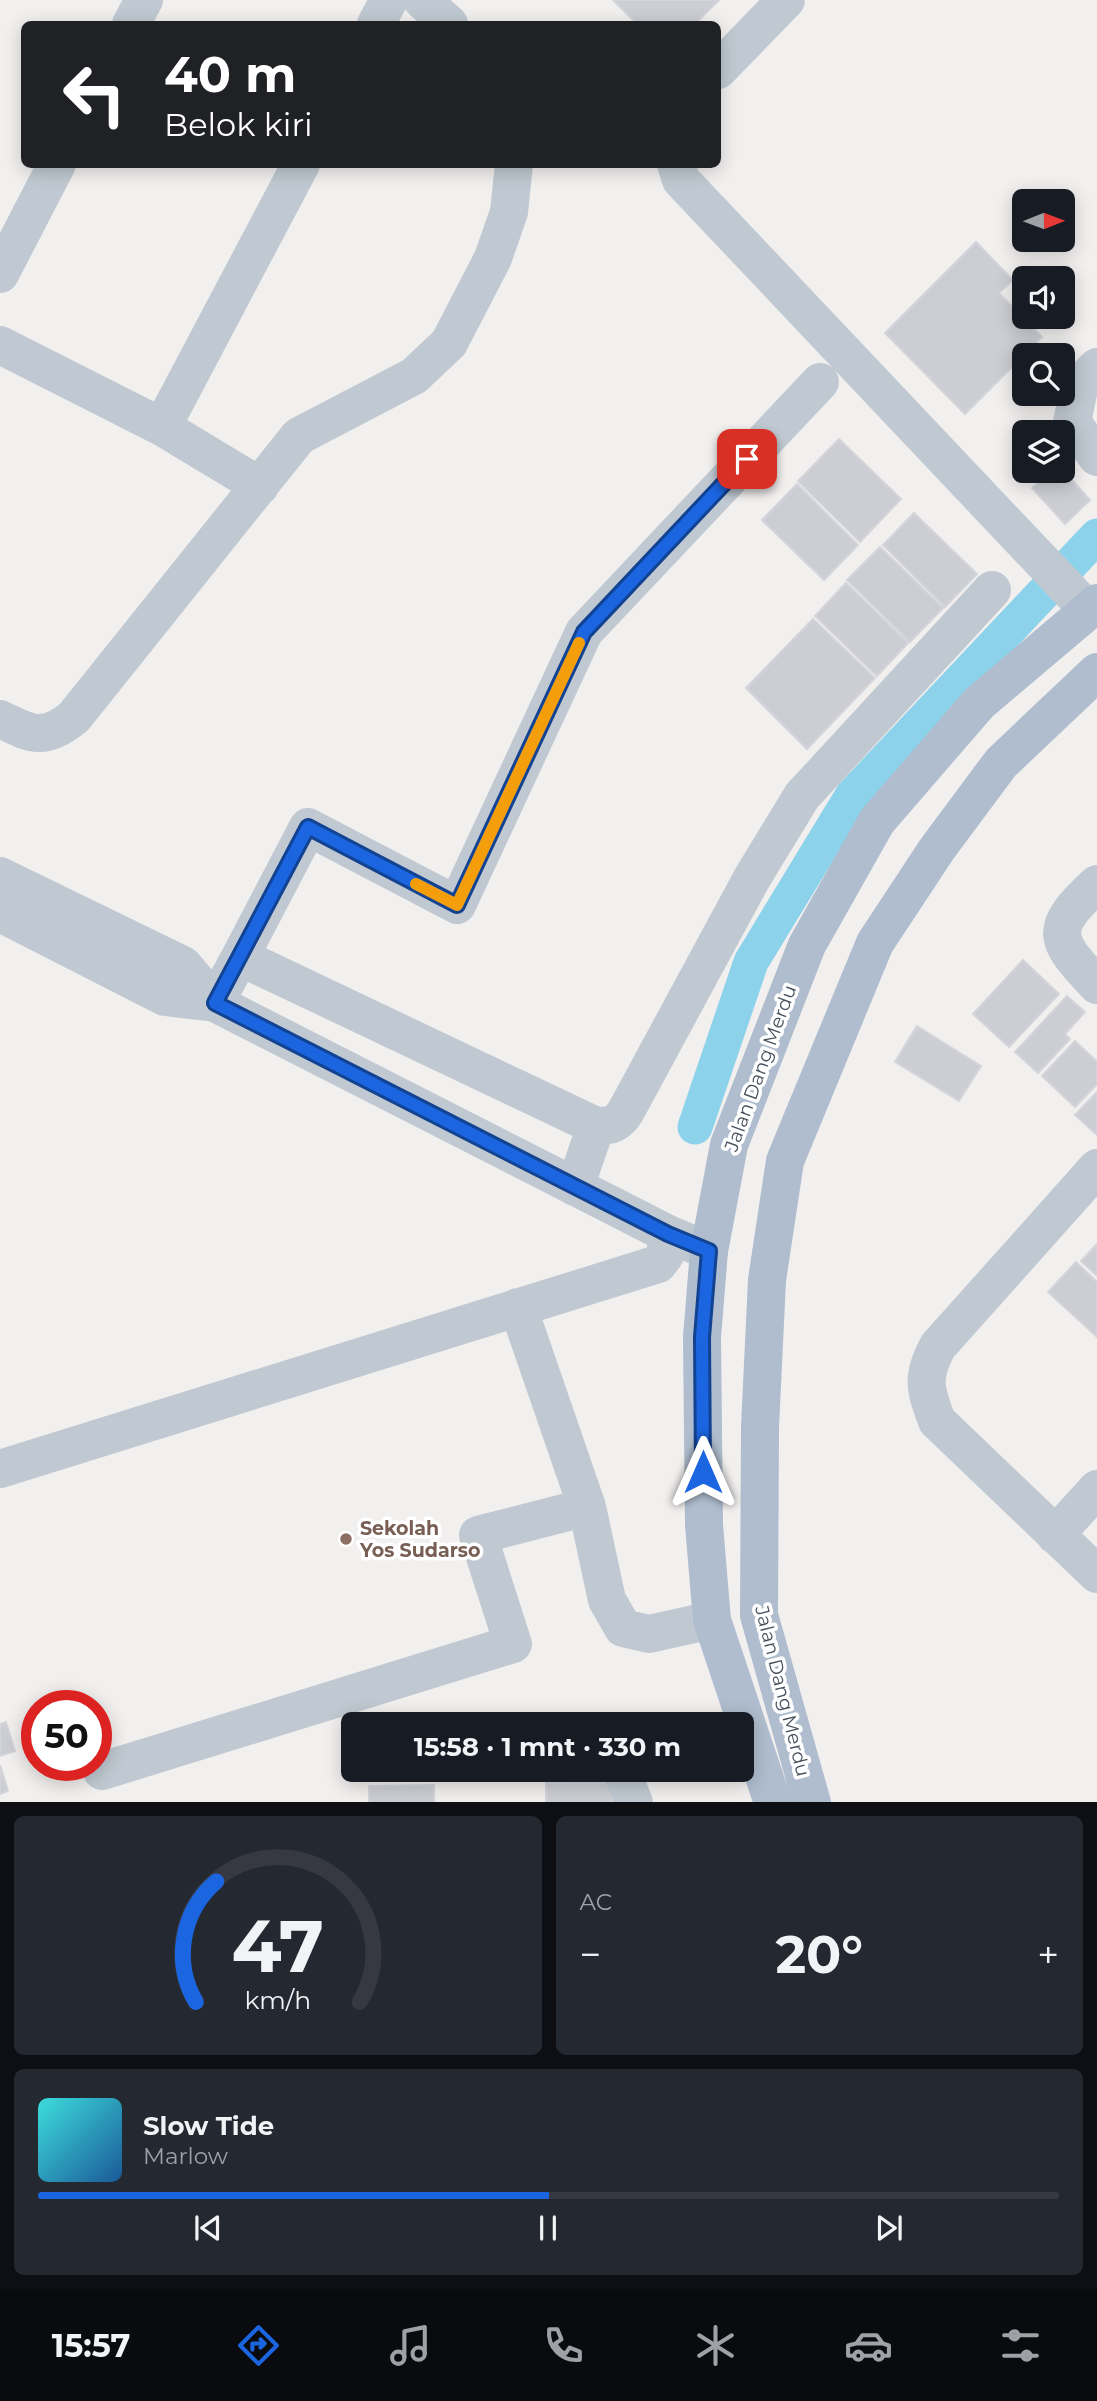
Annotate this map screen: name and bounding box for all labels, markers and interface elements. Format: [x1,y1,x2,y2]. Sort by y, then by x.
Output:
text: 40 m [164,45,296,104]
icon: left [49,49,140,140]
text: Belok kiri [164,105,313,144]
north arrow [1012,189,1074,252]
map controls [1012,189,1075,483]
button: sound [1012,266,1075,329]
button: search [1012,343,1075,406]
button: layers [1012,420,1075,483]
pin [717,429,777,489]
icon: arrive [728,440,766,478]
street label: Jalan Dang Merdu [719,982,801,1155]
position arrow [666,1435,740,1509]
place label: Sekolah Yos Sudarso [359,1517,480,1562]
marker: Sekolah Yos Sudarso [338,1531,354,1547]
street label: Jalan Dang Merdu [750,1602,815,1779]
speed limit sign: 50 [21,1690,112,1781]
text: 15:58 · 1 mnt · 330 m [414,1731,681,1763]
text: AC [580,1888,612,1916]
text: 47 [232,1902,324,1990]
text: 20° [775,1923,863,1986]
text: − [580,1931,601,1978]
text: + [1037,1931,1059,1978]
text: km/h [244,1984,311,2014]
text: Slow Tide [143,2110,274,2142]
text: Marlow [143,2142,228,2170]
icon: previous [189,2209,227,2247]
icon: pause [529,2209,567,2247]
icon: next [870,2209,908,2247]
icon: directions [234,2321,283,2370]
icon: music [386,2321,435,2370]
icon: phone [539,2321,588,2370]
icon: climate [691,2321,740,2370]
icon: car [844,2321,893,2370]
icon: filters [996,2321,1045,2370]
text: 15:57 [52,2326,130,2365]

